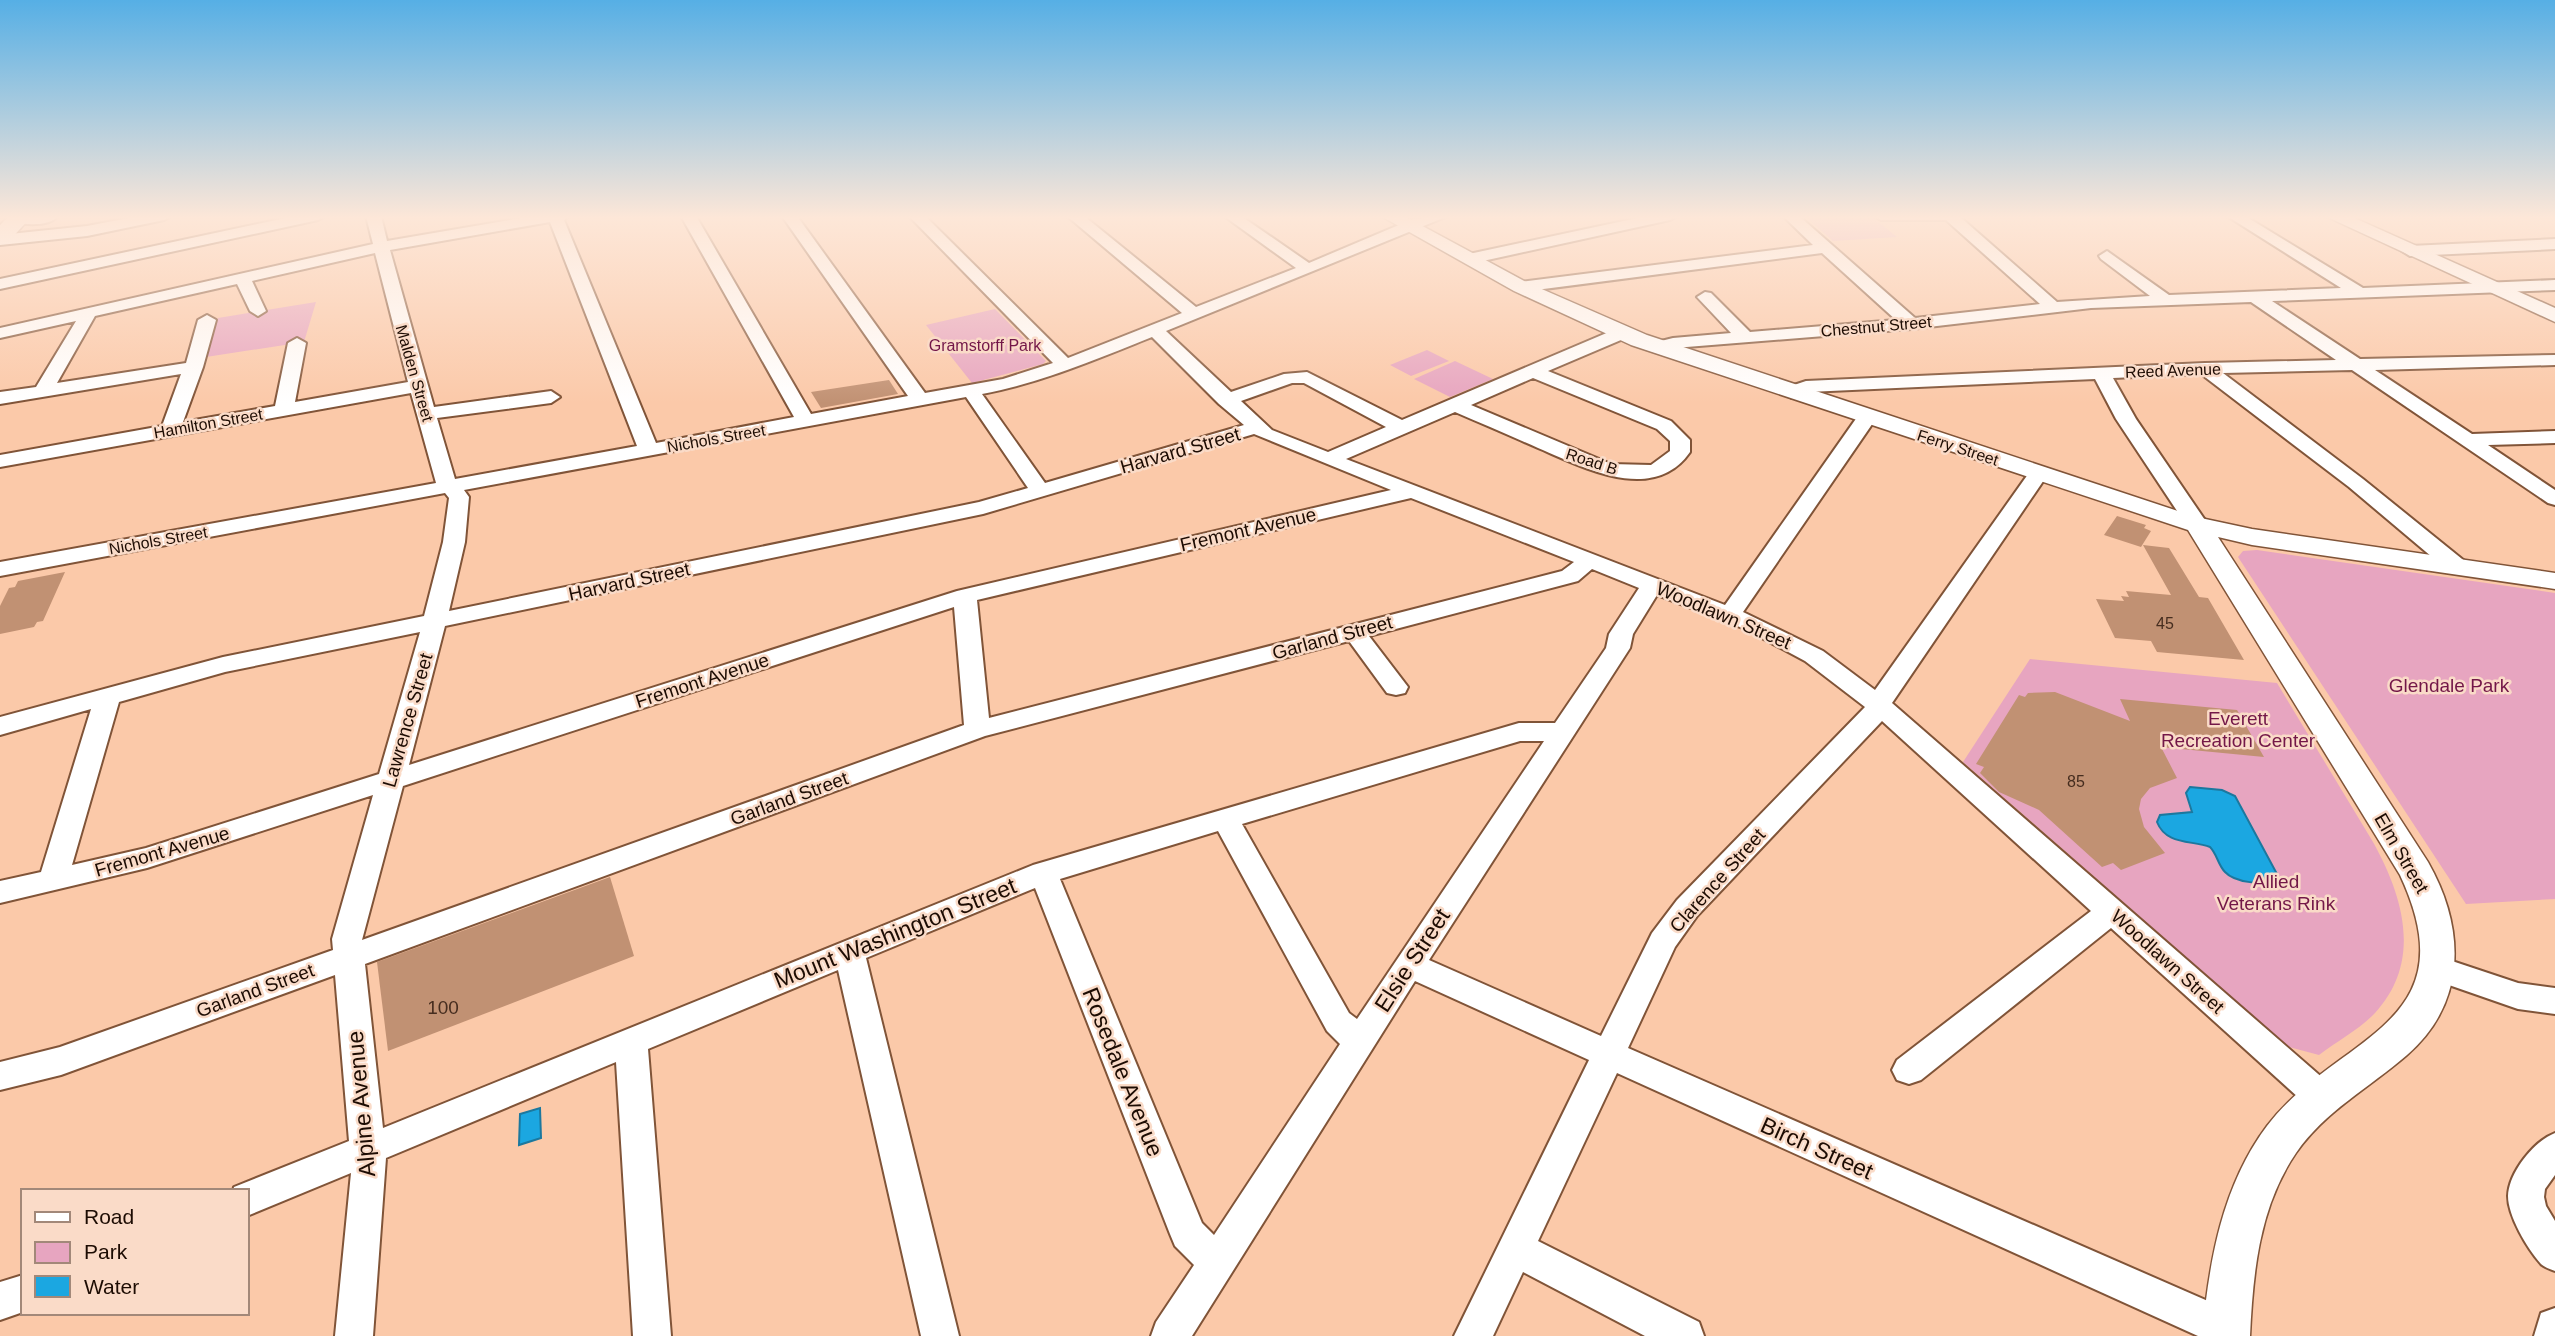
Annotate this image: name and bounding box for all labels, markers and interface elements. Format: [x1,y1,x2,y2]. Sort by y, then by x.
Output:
street label: Chestnut Street [1820,313,1933,340]
street label: Malden Street [393,323,437,424]
park label: Gramstorff Park [929,337,1042,354]
street label: Reed Avenue [2125,360,2221,381]
street label: Hamilton Street [152,405,264,441]
street label: Nichols Street [666,421,767,456]
street label: Harvard Street [1118,423,1243,478]
street label: Ferry Street [1915,426,2001,469]
street label: Road B [1564,445,1620,478]
street label: Fremont Avenue [1178,504,1318,555]
street label: Nichols Street [108,523,209,558]
street label: Harvard Street [566,558,692,605]
street label: Woodlawn Street [1653,578,1795,654]
street label: Garland Street [1270,611,1395,664]
house number: 45 [2156,615,2174,632]
street label: Fremont Avenue [633,649,772,712]
street label: Lawrence Street [378,650,437,790]
park label: Glendale Park [2389,675,2510,696]
park label: Everett Recreation Center [2161,708,2316,751]
street label: Garland Street [728,767,851,829]
house number: 85 [2067,773,2085,790]
street label: Elm Street [2370,810,2433,898]
street label: Fremont Avenue [92,822,232,881]
street label: Clarence Street [1665,824,1770,936]
park label: Allied Veterans Rink [2217,871,2336,914]
street label: Mount Washington Street [770,872,1020,994]
street label: Elsie Street [1369,903,1455,1016]
street label: Woodlawn Street [2107,905,2229,1018]
street label: Garland Street [194,959,317,1021]
street label: Rosedale Avenue [1077,984,1169,1160]
house number: 100 [427,997,459,1018]
street label: Alpine Avenue [342,1030,380,1178]
street label: Birch Street [1757,1112,1878,1185]
legend [21,1189,248,1315]
text: Road [84,1205,134,1228]
text: Park [84,1240,128,1263]
text: Water [84,1275,139,1298]

